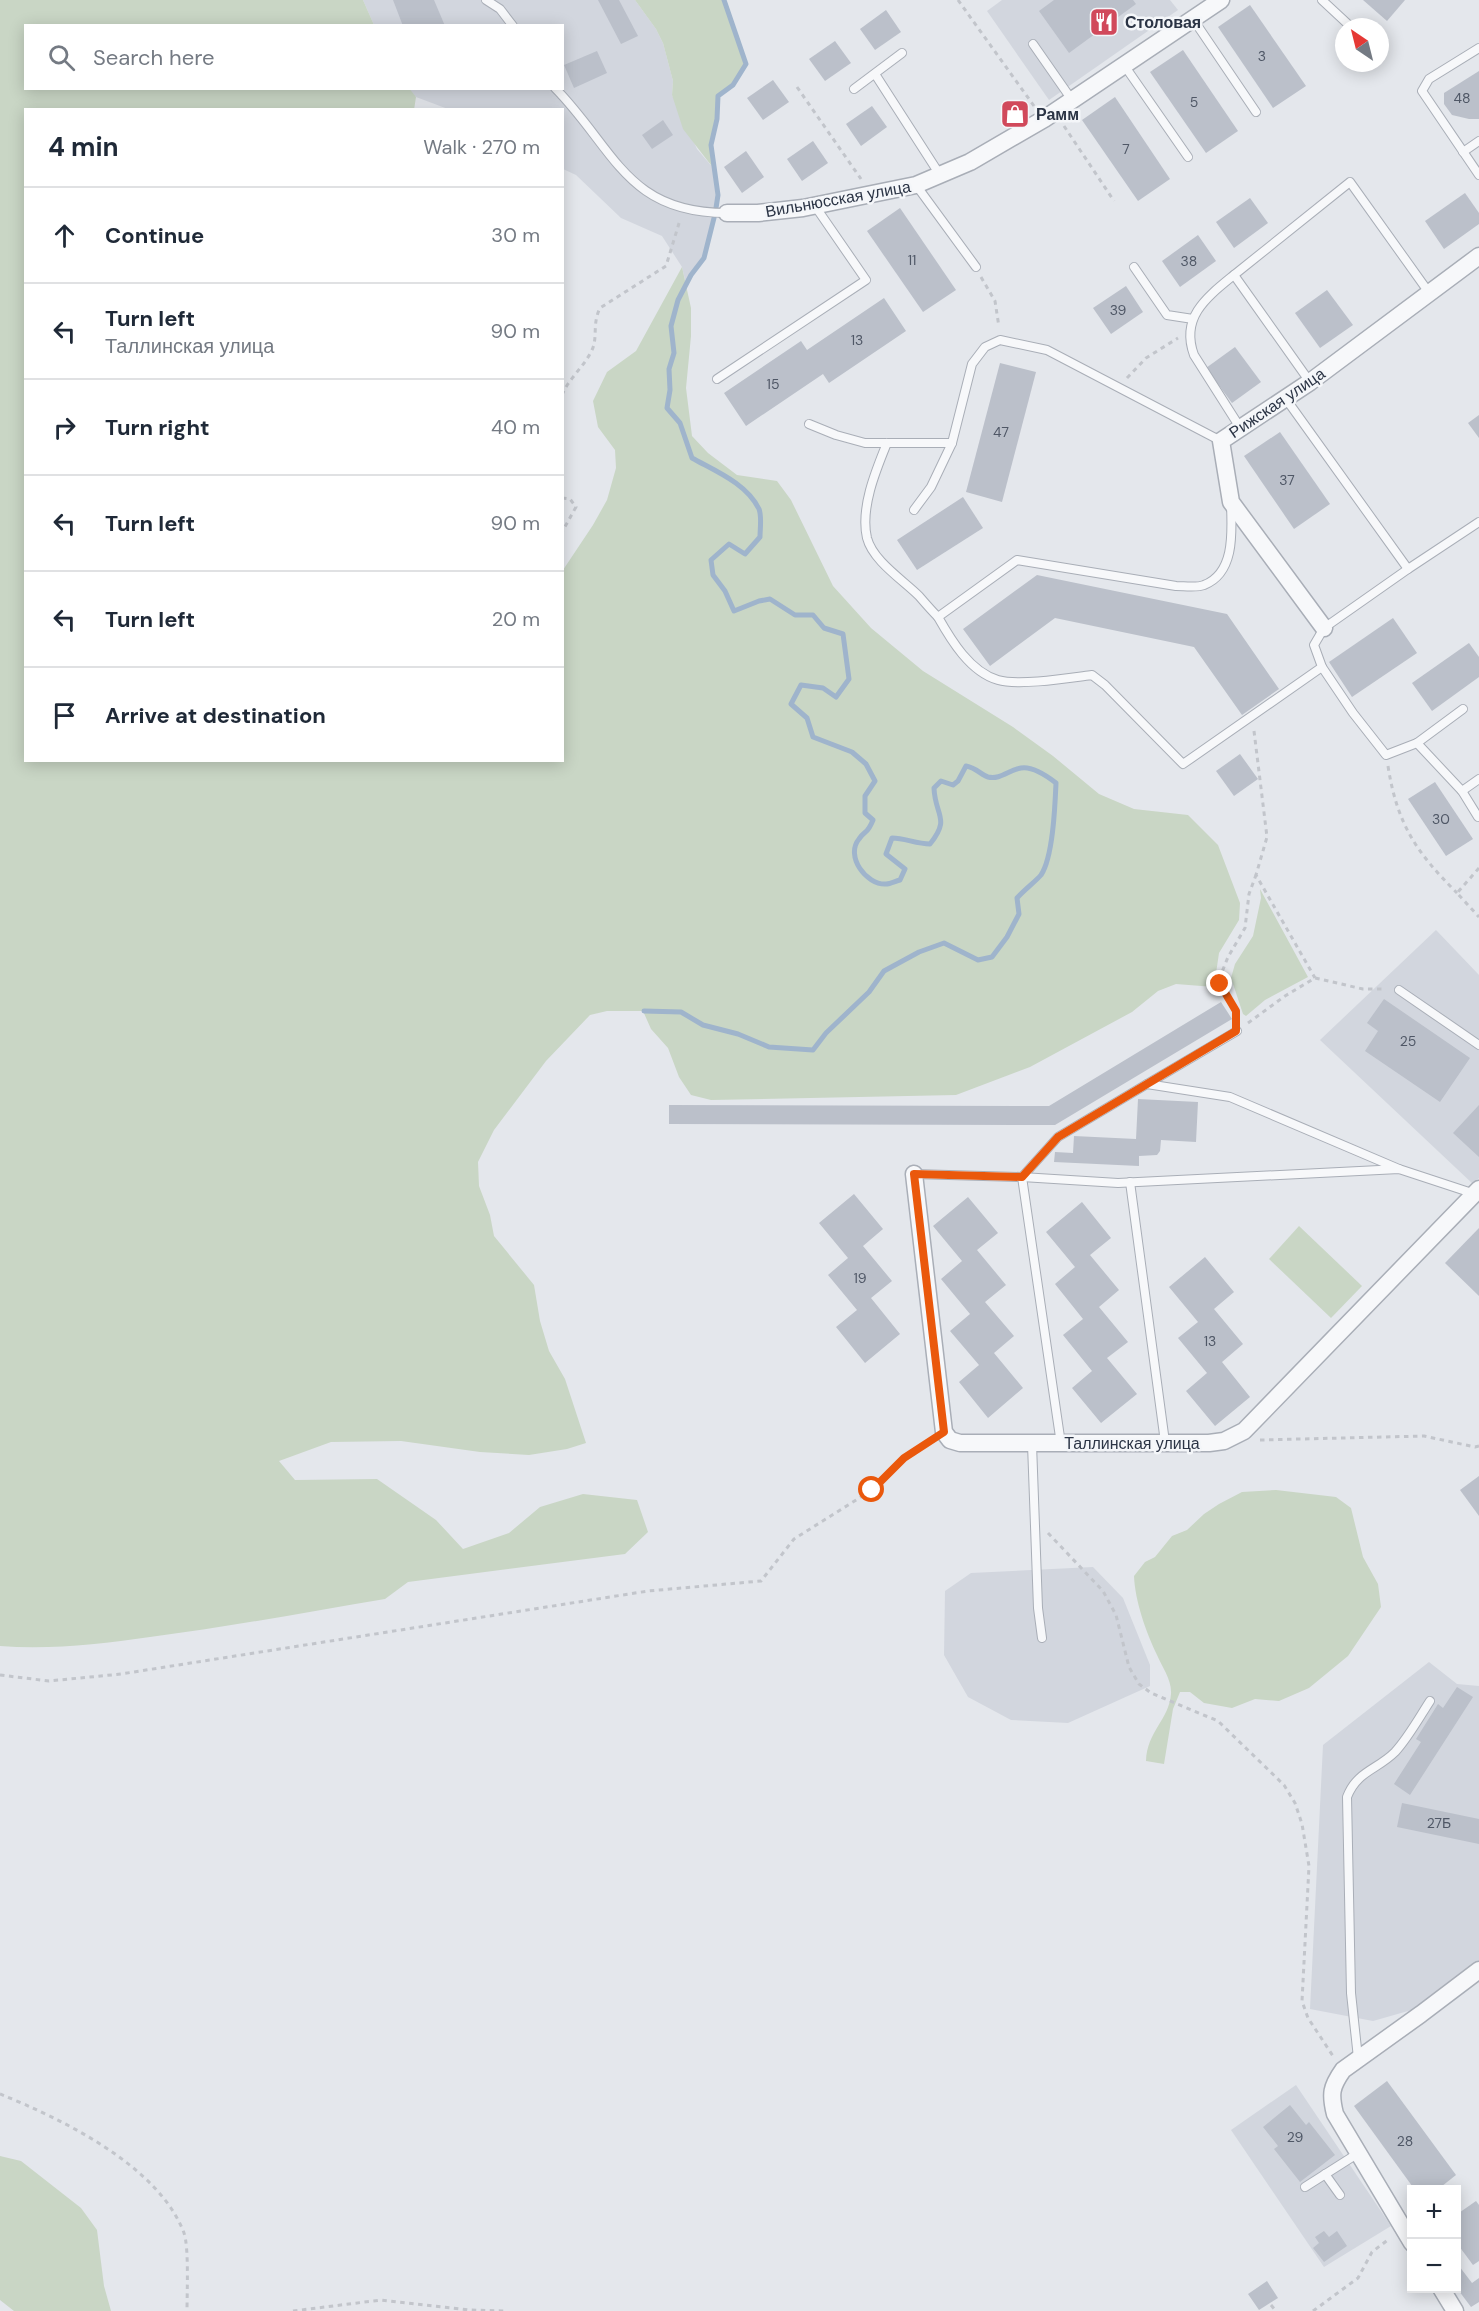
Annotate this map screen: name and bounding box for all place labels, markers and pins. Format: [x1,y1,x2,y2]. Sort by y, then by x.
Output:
restaurant icon: Столовая [1088,6,1120,38]
place label: Столовая [1125,12,1201,33]
shop icon: Рамм [999,98,1031,130]
place label: Рамм [1036,104,1079,125]

